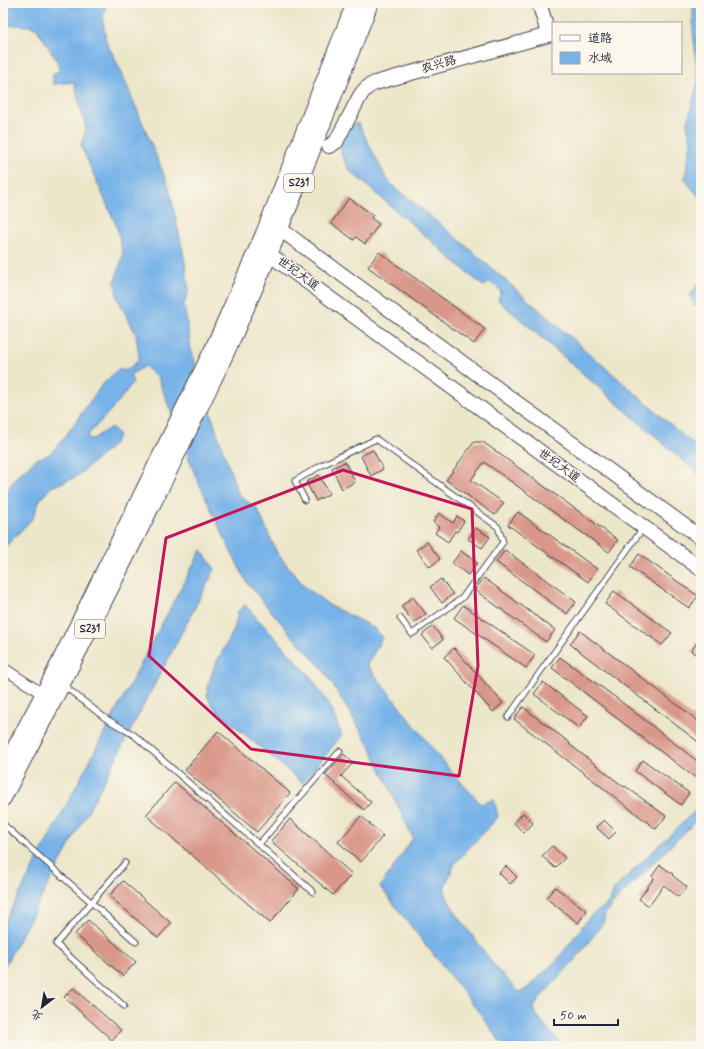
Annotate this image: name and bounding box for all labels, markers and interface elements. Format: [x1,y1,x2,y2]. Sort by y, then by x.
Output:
legend [552,22,682,74]
text: 道路 [588,31,612,47]
text: 水域 [588,51,612,67]
street label: 农兴路 [419,52,459,78]
road number: S231 [284,174,314,192]
street label: 世纪大道 [274,253,322,295]
street label: 世纪大道 [535,445,583,487]
road number: S231 [75,620,105,638]
north arrow [22,987,62,1027]
scale bar [554,1001,618,1027]
text: 北 [29,1006,46,1024]
text: 50 m [560,1008,587,1024]

